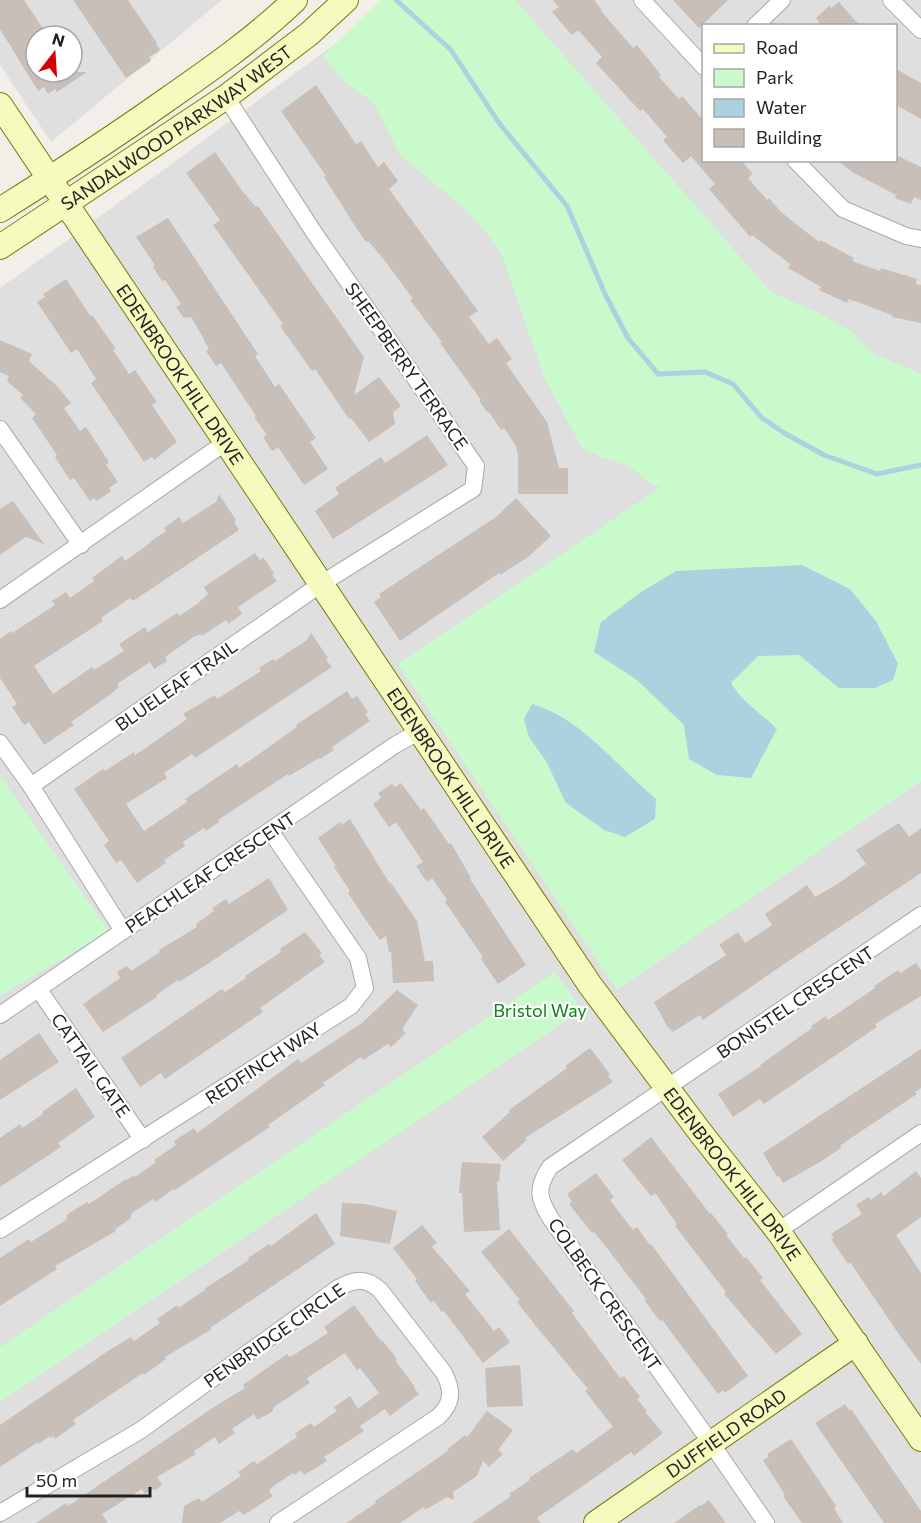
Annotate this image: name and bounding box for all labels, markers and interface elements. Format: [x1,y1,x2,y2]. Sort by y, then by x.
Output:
north arrow [24,24,84,84]
legend [702,24,897,162]
text: N [50,28,67,50]
text: Road [756,36,798,58]
street label: SANDALWOOD PARKWAY WEST [57,40,296,215]
text: Park [756,66,794,88]
text: Water [756,96,807,118]
text: Building [756,126,822,148]
street label: SHEEPBERRY TERRACE [341,278,473,454]
street label: EDENBROOK HILL DRIVE [112,280,249,469]
street label: BLUELEAF TRAIL [111,635,241,735]
street label: EDENBROOK HILL DRIVE [383,683,519,872]
street label: PEACHLEAF CRESCENT [121,807,299,937]
street label: BONISTEL CRESCENT [712,941,878,1063]
park label: Bristol Way [493,999,587,1021]
street label: CATTAIL GATE [47,1009,135,1121]
street label: REDFINCH WAY [201,1017,325,1109]
street label: EDENBROOK HILL DRIVE [659,1083,806,1265]
street label: COLBECK CRESCENT [544,1213,666,1375]
street label: PENBRIDGE CIRCLE [199,1278,349,1392]
street label: DUFFIELD ROAD [661,1384,790,1482]
scale bar [27,1460,150,1498]
text: 50 m [36,1469,77,1491]

